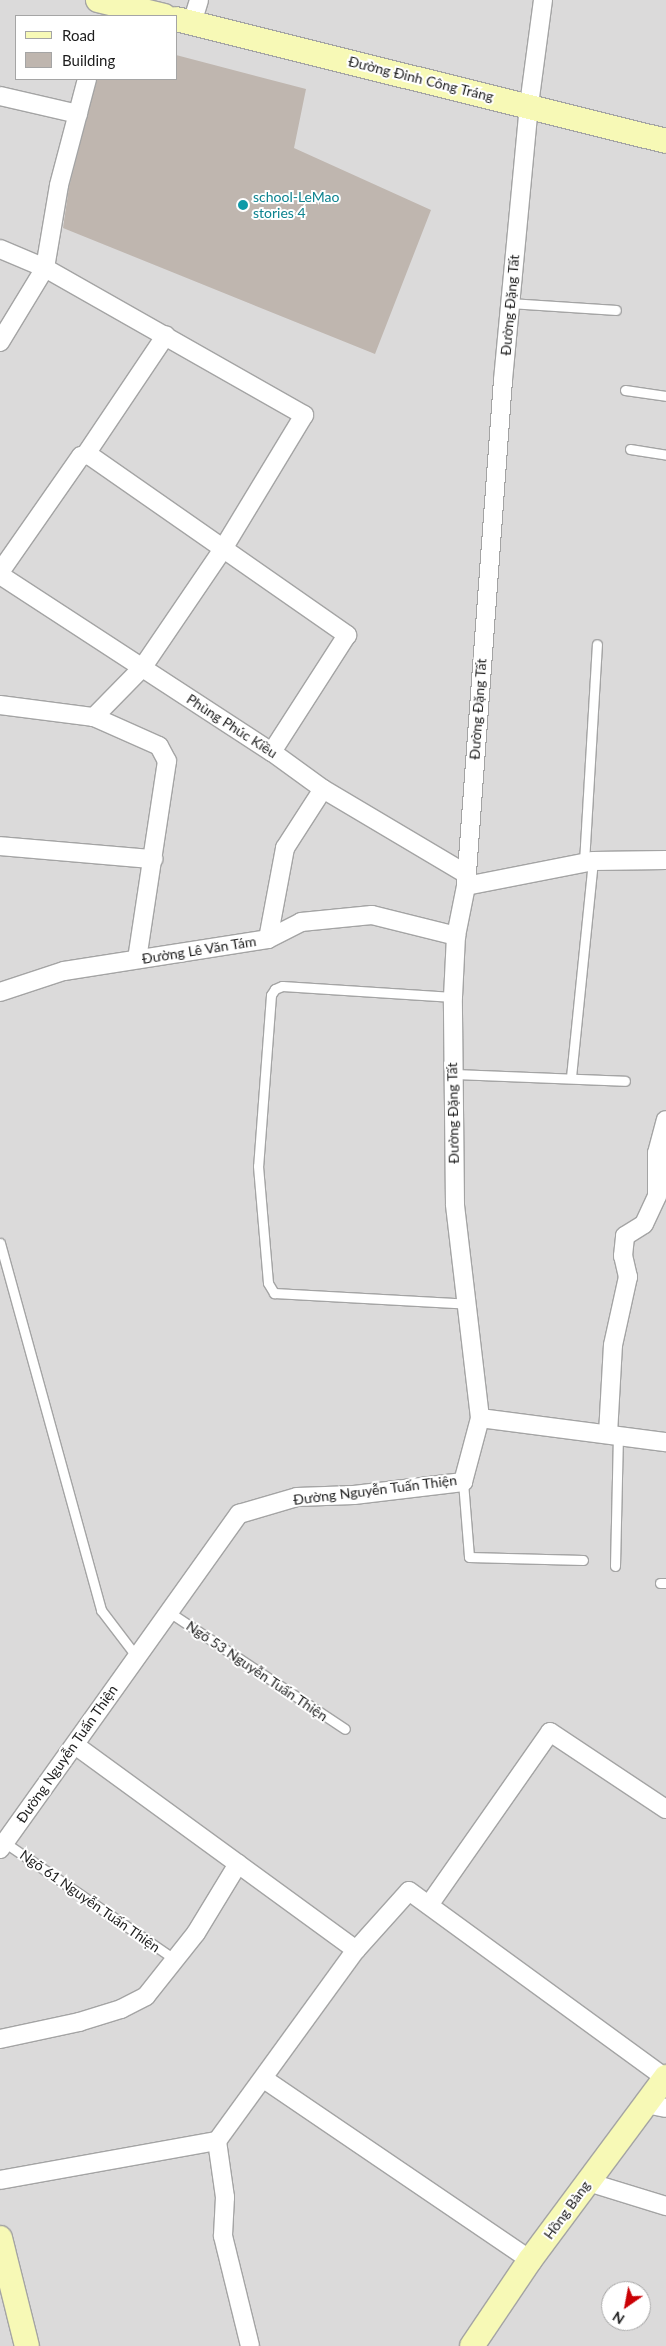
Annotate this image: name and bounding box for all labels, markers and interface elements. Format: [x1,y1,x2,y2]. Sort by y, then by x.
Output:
legend [15,15,178,80]
text: Road [62,26,95,44]
text: Building [62,51,115,69]
street label: Đường Đinh Công Tráng [346,53,496,105]
place label: school-LeMao stories 4 [253,189,339,222]
marker: school-LeMao stories 4 [237,199,249,211]
street label: Đường Đặng Tất [497,254,523,356]
street label: Đường Đặng Tất [466,658,490,760]
street label: Phùng Phúc Kiều [184,690,280,762]
street label: Đường Lê Văn Tám [140,933,258,967]
street label: Đường Đặng Tất [444,1062,462,1164]
street label: Đường Nguyễn Tuấn Thiện [292,1472,458,1508]
street label: Ngõ 53 Nguyễn Tuấn Thiện [183,1617,331,1725]
street label: Đường Nguyễn Tuấn Thiện [13,1681,121,1827]
street label: Ngõ 61 Nguyễn Tuấn Thiện [16,1846,164,1956]
street label: Hồng Bàng [540,2178,594,2242]
north arrow [601,2281,651,2331]
text: N [609,2308,627,2328]

